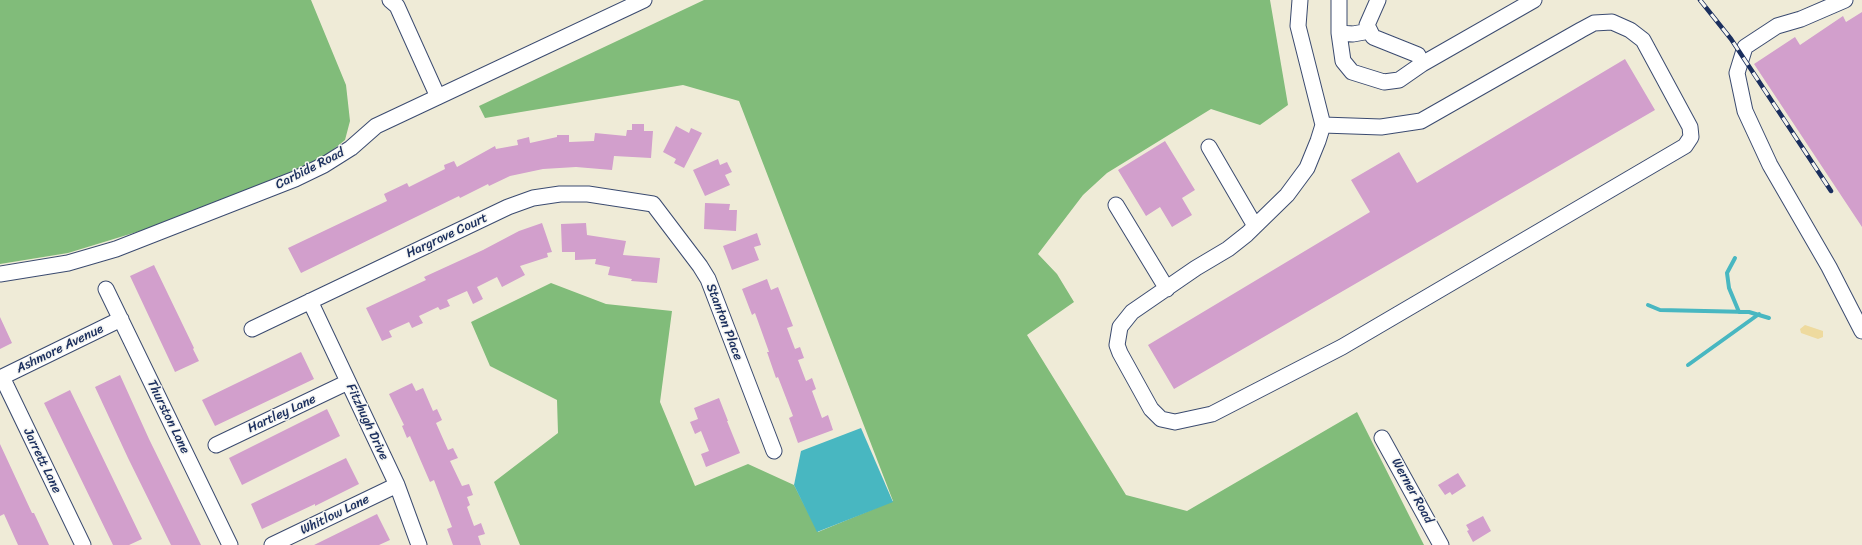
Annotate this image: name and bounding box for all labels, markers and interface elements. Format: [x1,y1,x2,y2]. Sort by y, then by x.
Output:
street label: Carbide Road [273,145,347,193]
street label: Hargrove Court [404,210,490,262]
street label: Stanton Place [702,281,746,363]
street label: Ashmore Avenue [14,321,106,377]
street label: Thurston Lane [143,377,193,457]
street label: Fitzhugh Drive [343,381,391,463]
street label: Hartley Lane [245,391,319,437]
street label: Jarrett Lane [20,426,64,496]
street label: Werner Road [1388,456,1436,526]
street label: Whitlow Lane [298,492,372,538]

